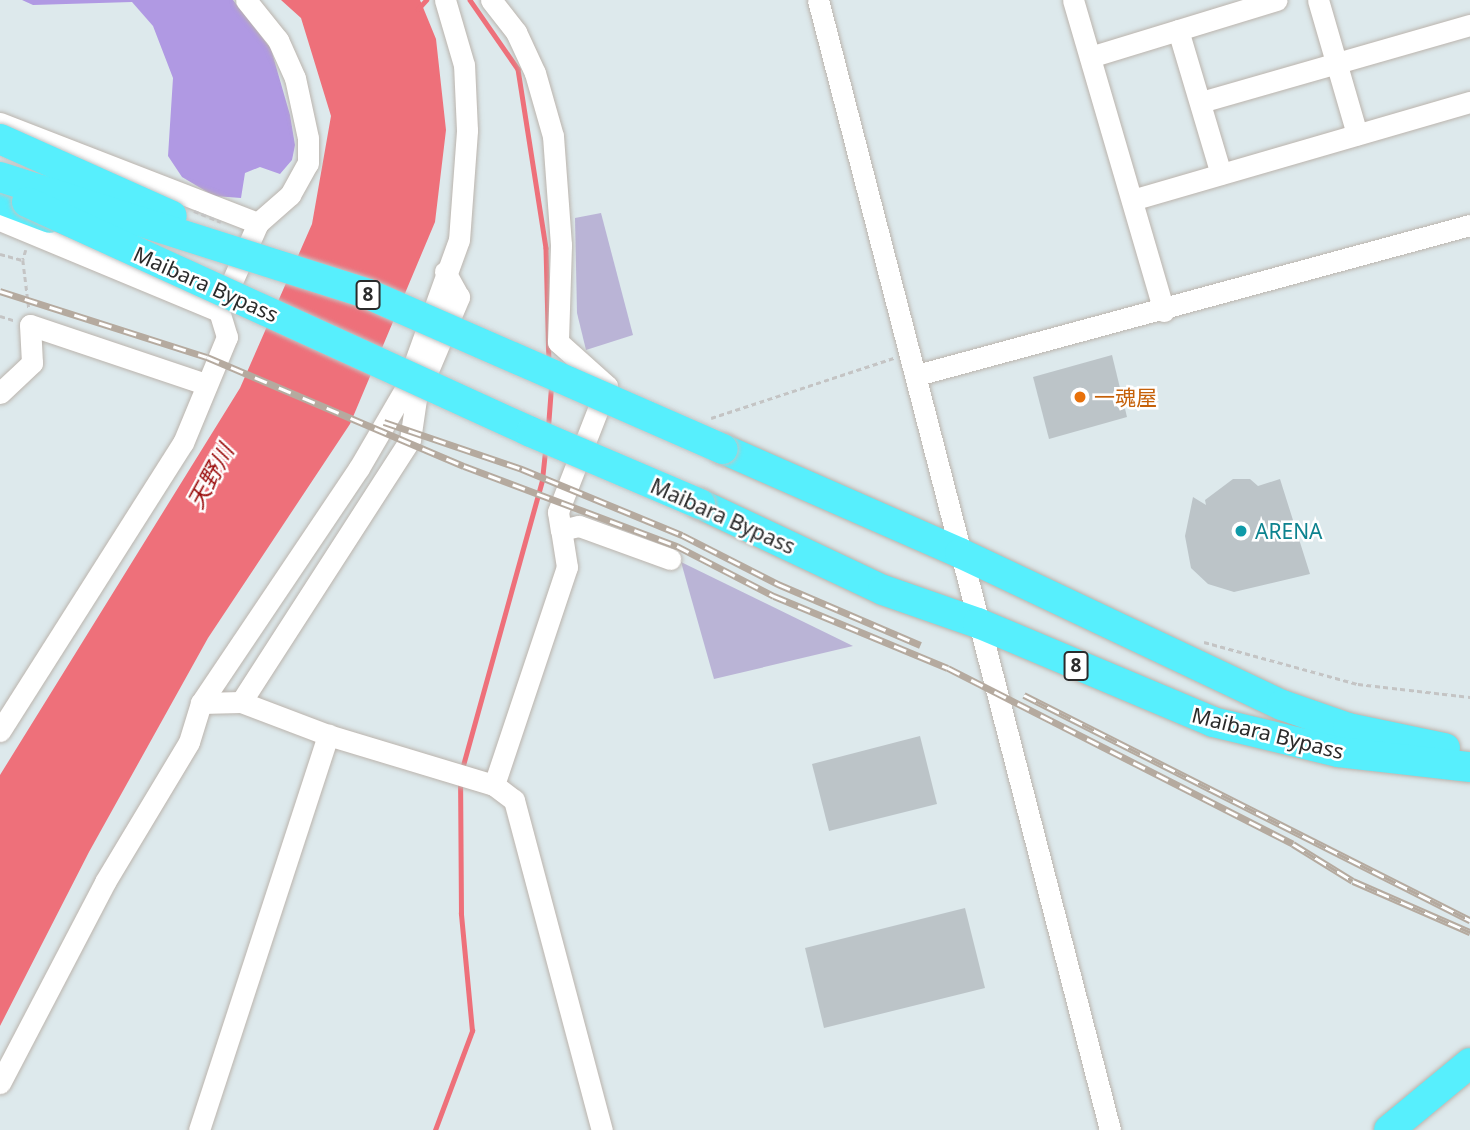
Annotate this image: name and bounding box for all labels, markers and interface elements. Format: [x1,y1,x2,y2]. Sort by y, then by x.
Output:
street label: Maibara Bypass [130,241,282,327]
road number: 8 [354,280,382,310]
place label: 一魂屋 [1094,384,1157,410]
marker: 一魂屋 [1072,389,1088,405]
water label: 天野川 [181,439,239,513]
street label: Maibara Bypass [647,473,799,559]
place label: ARENA [1255,518,1323,544]
marker: ARENA [1233,523,1249,539]
road number: 8 [1062,650,1090,681]
street label: Maibara Bypass [1189,702,1347,764]

